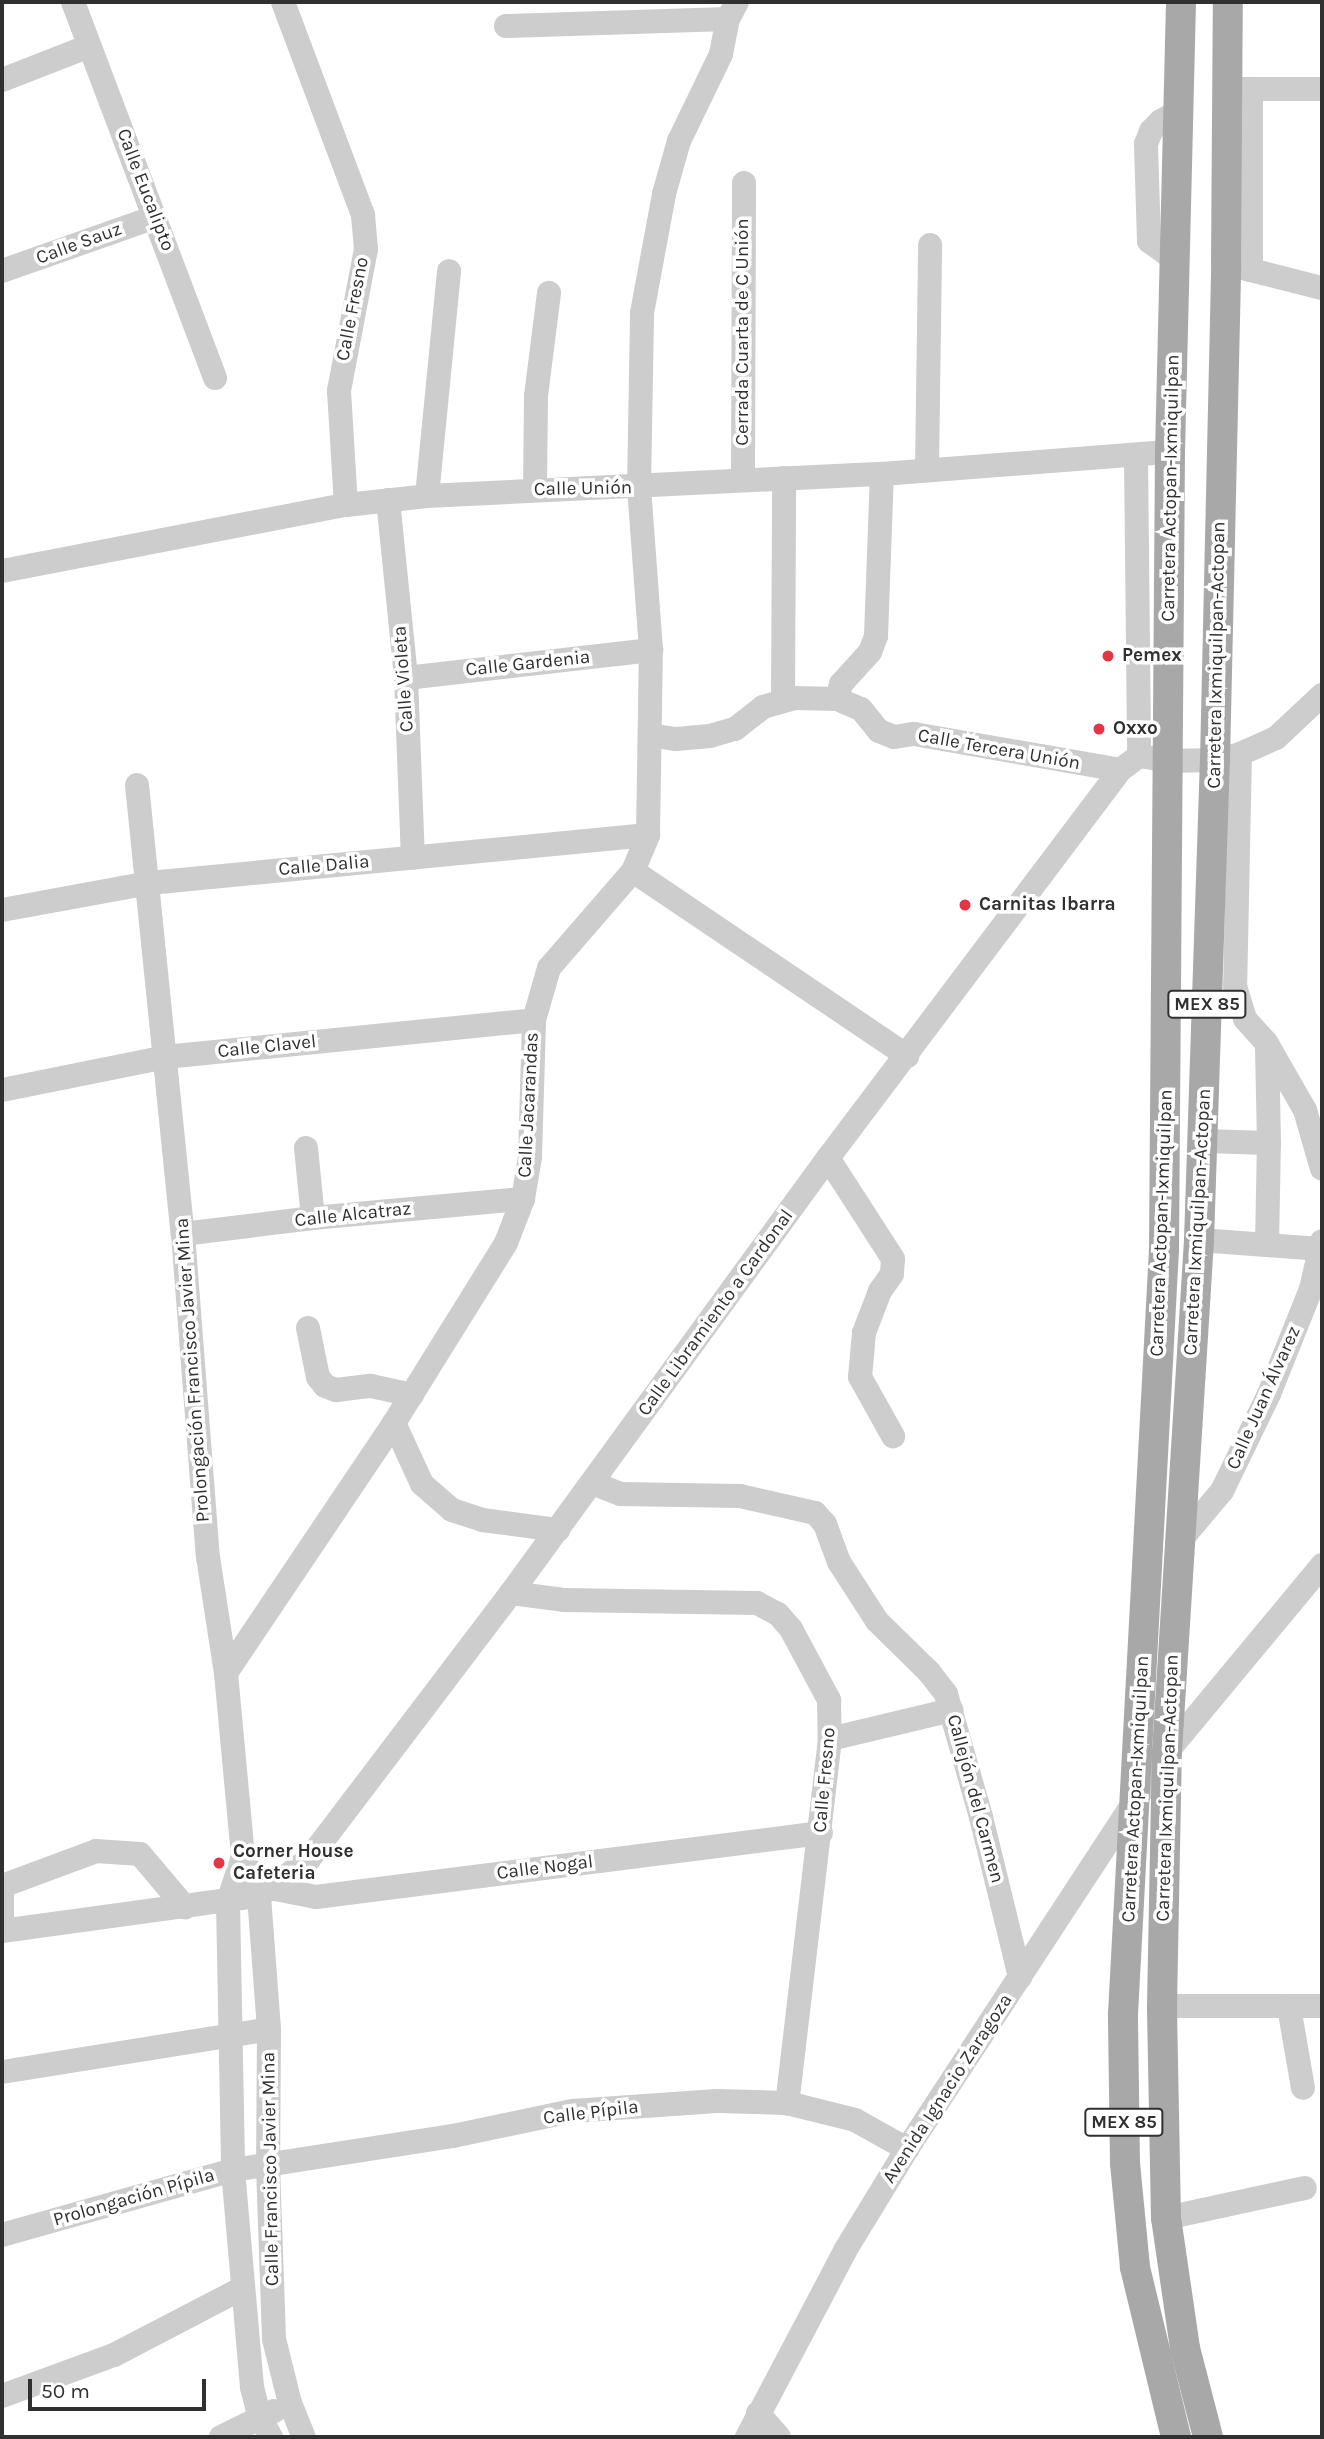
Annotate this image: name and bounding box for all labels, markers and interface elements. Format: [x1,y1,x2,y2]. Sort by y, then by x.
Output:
street label: Calle Eucalipto [111,126,179,254]
street label: Calle Sauz [33,218,125,270]
street label: Cerrada Cuarta de C Unión [732,218,754,446]
street label: Calle Fresno [332,255,374,363]
street label: Carretera Actopan-Ixmiquilpan [1157,354,1185,622]
street label: Calle Unión [534,477,632,501]
street label: Carretera Ixmiquilpan-Actopan [1203,521,1231,789]
street label: Calle Violeta [389,625,419,733]
place label: Pemex [1122,645,1182,667]
street label: Calle Gardenia [465,646,591,682]
marker: Pemex [1100,648,1116,664]
place label: Oxxo [1113,718,1158,740]
marker: Oxxo [1091,721,1107,737]
street label: Calle Tercera Unión [916,724,1082,776]
street label: Calle Dalia [277,851,371,881]
place label: Carnitas Ibarra [979,894,1116,916]
marker: Carnitas Ibarra [957,897,973,913]
road number: MEX 85 [1167,989,1247,1018]
street label: Calle Clavel [217,1030,317,1064]
street label: Calle Jacarandas [514,1032,544,1178]
street label: Carretera Ixmiquilpan-Actopan [1180,1088,1216,1356]
street label: Carretera Actopan-Ixmiquilpan [1146,1089,1178,1357]
street label: Calle Alcatraz [294,1198,412,1232]
street label: Calle Libramiento a Cardonal [633,1205,799,1421]
street label: Prolongación Francisco Javier Mina [171,1217,215,1523]
street label: Calle Juan Álvarez [1222,1323,1306,1473]
street label: Carretera Ixmiquilpan-Actopan [1152,1654,1184,1922]
street label: Carretera Actopan-Ixmiquilpan [1118,1655,1154,1923]
street label: Callejón del Carmen [942,1712,1008,1886]
street label: Calle Fresno [809,1726,841,1834]
place label: Corner House Cafeteria [233,1841,354,1885]
street label: Calle Nogal [496,1851,594,1885]
marker: Corner House Cafeteria [211,1855,227,1871]
street label: Avenida Ignacio Zaragoza [878,1990,1018,2188]
street label: Calle Francisco Javier Mina [258,2052,284,2286]
street label: Calle Pípila [542,2096,640,2130]
road number: MEX 85 [1084,2108,1164,2136]
street label: Prolongación Pípila [51,2164,217,2232]
scale bar [32,2366,210,2410]
text: 50 m [41,2379,90,2403]

